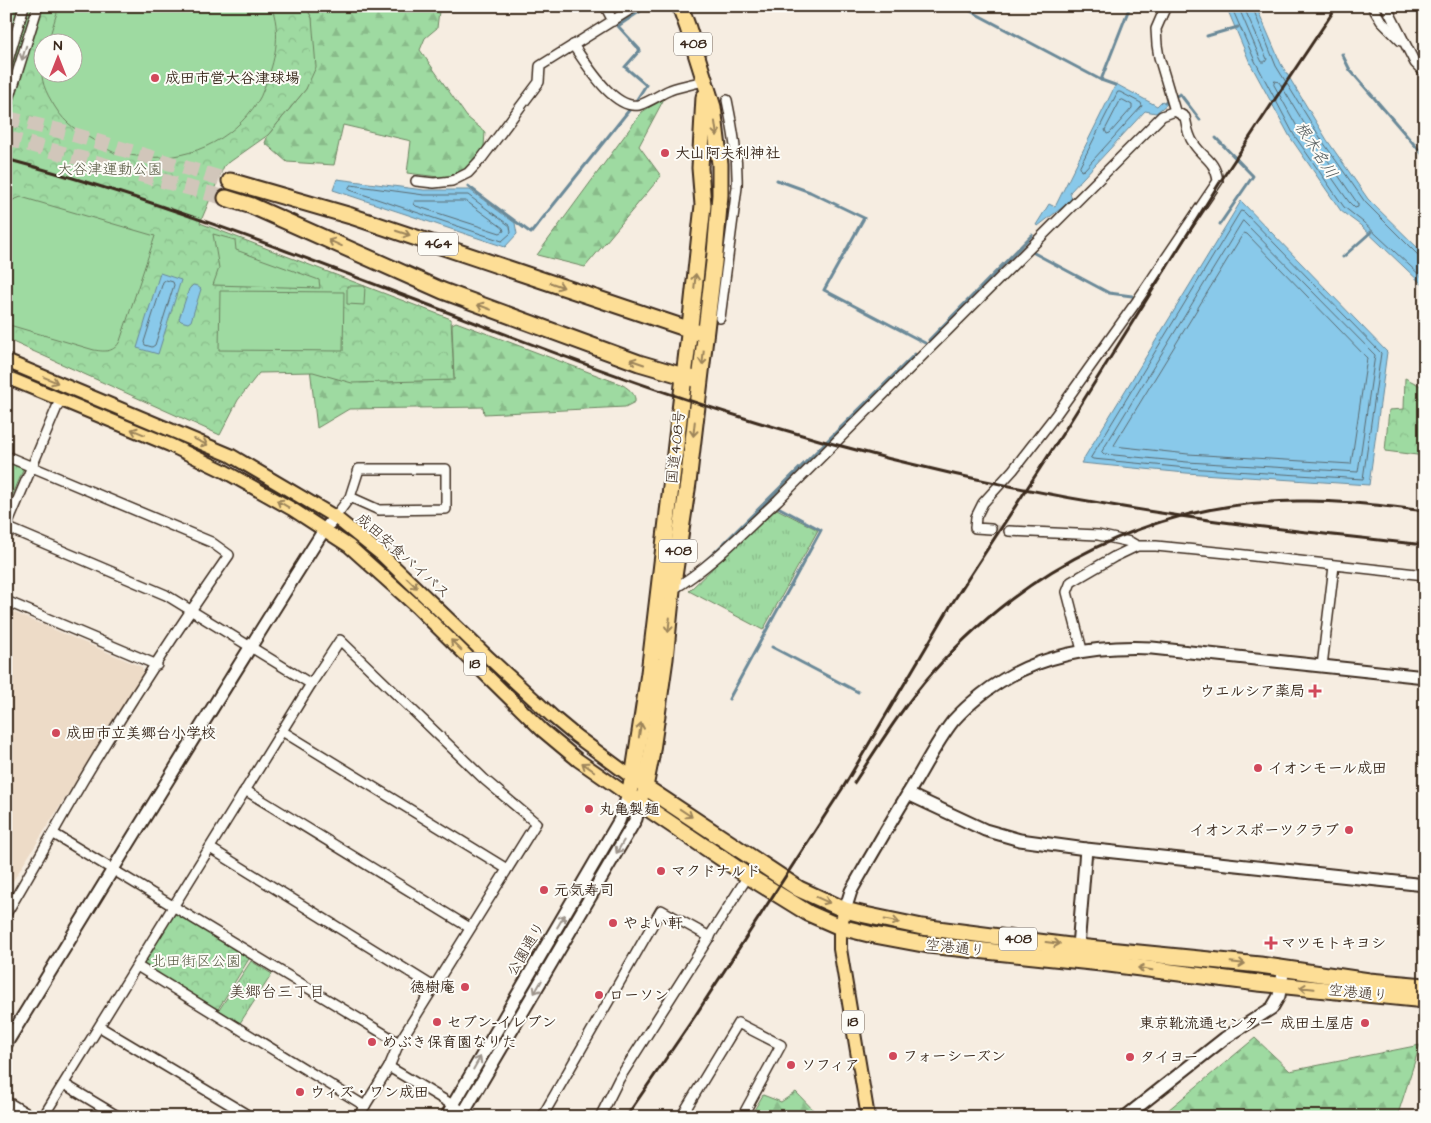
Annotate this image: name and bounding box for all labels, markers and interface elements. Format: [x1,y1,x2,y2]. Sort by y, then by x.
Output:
north arrow [32,32,82,82]
road number: 408 [674,33,712,56]
text: N [54,36,63,56]
one-way arrow [19,45,28,60]
place label: 成田市営大谷津球場 [165,68,300,89]
marker: 成田市営大谷津球場 [149,72,161,84]
water label: 根木名川 [1289,117,1343,183]
one-way arrow [711,120,721,136]
place label: 大山阿夫利神社 [675,143,780,164]
marker: 大山阿夫利神社 [659,147,671,159]
park label: 大谷津運動公園 [57,159,163,180]
one-way arrow [395,229,410,238]
road number: 464 [418,232,458,255]
one-way arrow [328,238,343,247]
one-way arrow [690,274,700,290]
one-way arrow [549,281,564,290]
one-way arrow [477,302,493,311]
one-way arrow [698,349,707,365]
one-way arrow [629,357,645,367]
one-way arrow [43,375,58,385]
street label: 国道408号 [662,409,690,485]
one-way arrow [689,421,699,437]
one-way arrow [131,426,146,436]
one-way arrow [193,438,208,448]
one-way arrow [277,499,291,509]
street label: 成田安食バイパス [351,508,455,604]
road number: 408 [659,540,697,562]
one-way arrow [406,577,418,589]
one-way arrow [664,617,674,633]
one-way arrow [450,639,462,651]
road number: 18 [464,652,486,676]
place label: ウエルシア薬局 [1200,681,1305,702]
marker: ウエルシア薬局 [1309,685,1321,697]
one-way arrow [636,722,646,738]
place label: 成田市立美郷台小学校 [66,723,216,744]
marker: 成田市立美郷台小学校 [50,727,62,739]
place label: イオンモール成田 [1268,758,1387,779]
one-way arrow [581,762,595,772]
marker: イオンモール成田 [1252,762,1264,774]
place label: 丸亀製麺 [599,799,659,820]
marker: 丸亀製麺 [583,803,595,815]
one-way arrow [679,808,693,818]
place label: イオンスポーツクラブ [1190,820,1339,841]
marker: イオンスポーツクラブ [1343,824,1355,836]
one-way arrow [615,840,625,855]
place label: マクドナルド [671,861,760,882]
marker: マクドナルド [655,865,667,877]
place label: 元気寿司 [554,880,614,901]
marker: 元気寿司 [538,884,550,896]
one-way arrow [815,896,830,906]
place label: やよい軒 [623,913,683,934]
one-way arrow [556,915,566,929]
marker: やよい軒 [607,917,619,929]
one-way arrow [884,917,900,926]
street label: 公園通り [502,918,550,980]
road number: 408 [999,928,1037,951]
place label: マツモトキヨシ [1281,933,1386,954]
street label: 空港通り [924,934,986,962]
marker: マツモトキヨシ [1265,937,1277,949]
one-way arrow [1045,938,1061,948]
park label: 北田街区公園 [151,951,241,972]
one-way arrow [1230,958,1246,968]
one-way arrow [1138,964,1154,974]
place label: 徳樹庵 [410,977,455,998]
street label: 空港通り [1327,979,1389,1007]
one-way arrow [532,980,542,994]
district label: 美郷台三丁目 [229,981,325,1003]
marker: 徳樹庵 [459,981,471,993]
one-way arrow [1299,983,1315,993]
place label: ローソン [609,985,669,1006]
marker: ローソン [593,989,605,1001]
road number: 18 [842,1010,864,1034]
place label: セブン-イレブン [447,1012,557,1033]
place label: 東京靴流通センター 成田土屋店 [1139,1013,1355,1034]
marker: セブン-イレブン [431,1016,443,1028]
marker: 東京靴流通センター 成田土屋店 [1359,1017,1371,1029]
place label: めぶき保育園なりた [382,1032,517,1053]
marker: めぶき保育園なりた [366,1036,378,1048]
place label: フォーシーズン [903,1046,1006,1067]
place label: タイヨー [1140,1047,1199,1068]
marker: フォーシーズン [887,1050,899,1062]
marker: タイヨー [1124,1051,1136,1063]
place label: ソフィア [801,1055,860,1076]
one-way arrow [473,1057,483,1071]
marker: ソフィア [785,1059,797,1071]
place label: ウィズ・ワン成田 [310,1082,429,1103]
marker: ウィズ・ワン成田 [294,1086,306,1098]

